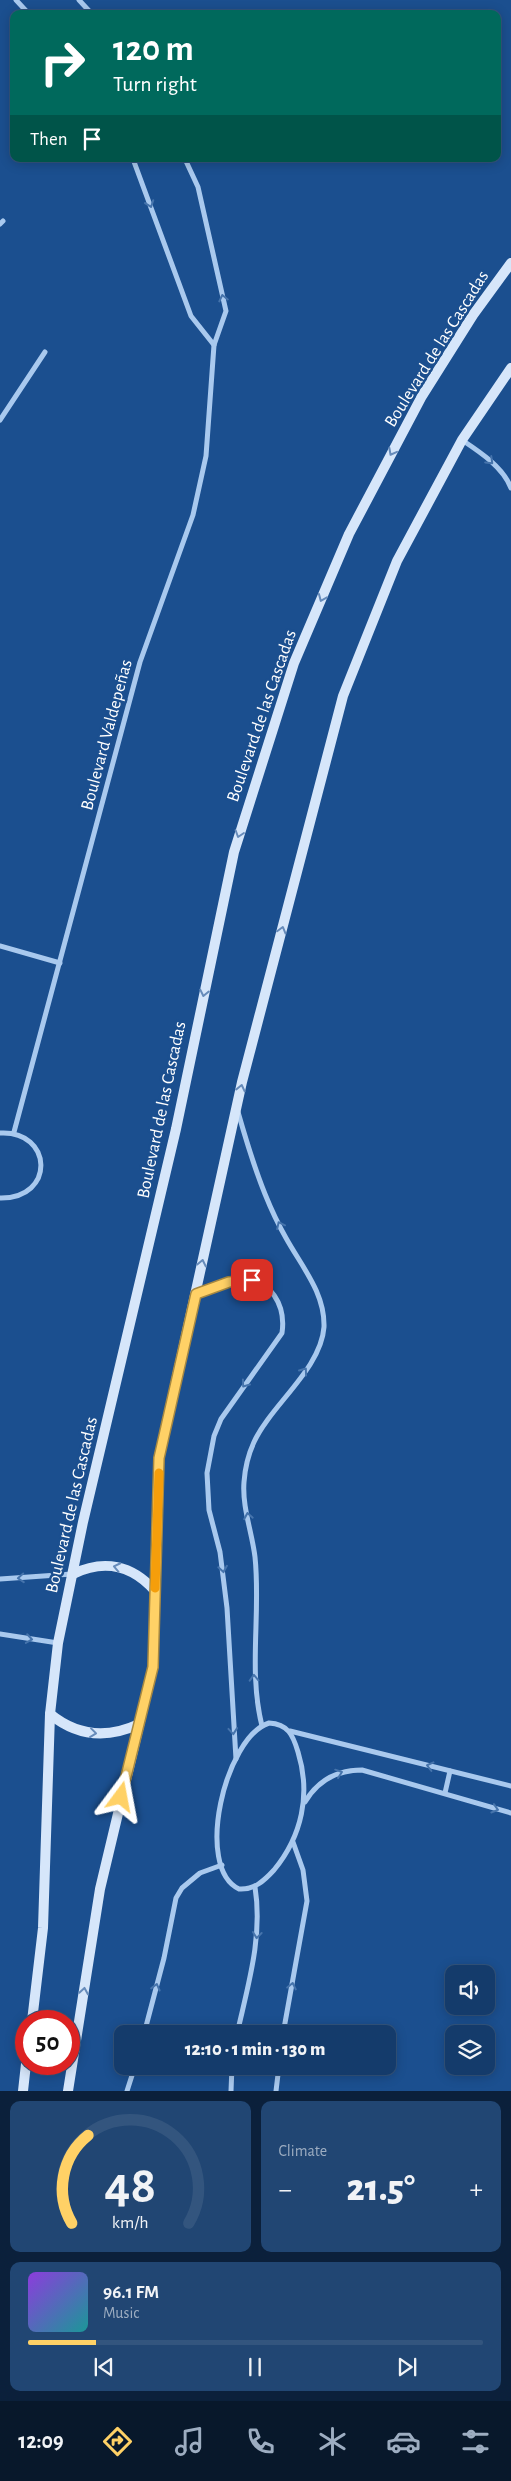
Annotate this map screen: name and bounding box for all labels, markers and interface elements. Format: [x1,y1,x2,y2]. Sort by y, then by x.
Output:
icon: right [30,30,95,95]
text: 120 m [113,32,194,67]
text: Turn right [113,73,197,95]
icon: arrive [78,125,106,153]
text: Then [30,130,68,149]
one-way arrow [144,200,154,208]
street label: Boulevard de las Cascadas [382,268,492,430]
one-way arrow [218,294,229,303]
one-way arrow [388,447,398,456]
one-way arrow [484,455,493,464]
one-way arrow [317,593,328,602]
street label: Boulevard de las Cascadas [224,628,300,804]
street label: Boulevard Valdepeñas [78,658,136,812]
one-way arrow [235,829,245,838]
one-way arrow [276,926,287,935]
one-way arrow [199,988,210,997]
street label: Boulevard de las Cascadas [134,1020,190,1200]
one-way arrow [235,1083,246,1092]
one-way arrow [275,1221,286,1230]
one-way arrow [196,1259,207,1268]
pin [231,1259,273,1301]
icon: arrive [238,1266,266,1294]
one-way arrow [298,1367,307,1377]
one-way arrow [242,1378,251,1388]
street label: Boulevard de las Cascadas [43,1415,101,1595]
one-way arrow [243,1512,253,1520]
one-way arrow [113,1562,122,1573]
one-way arrow [217,1566,228,1574]
one-way arrow [17,1572,25,1583]
one-way arrow [25,1633,33,1643]
one-way arrow [249,1673,259,1681]
one-way arrow [89,1727,97,1738]
one-way arrow [228,1728,239,1736]
one-way arrow [425,1761,434,1772]
one-way arrow [334,1769,343,1779]
position arrow [94,1770,146,1822]
one-way arrow [491,1803,499,1813]
one-way arrow [252,1932,263,1940]
map controls [445,1965,495,2075]
button: sound [445,1965,495,2015]
one-way arrow [286,1981,296,1990]
one-way arrow [151,1983,161,1991]
one-way arrow [78,1987,88,1995]
speed limit sign: 50 [15,2010,80,2075]
button: layers [445,2025,495,2075]
text: 12:10 · 1 min · 130 m [185,2040,325,2059]
text: Climate [279,2143,327,2159]
text: 48 [104,2160,156,2212]
text: 21.5° [346,2170,415,2208]
text: − [279,2176,292,2204]
text: + [470,2176,483,2204]
text: km/h [112,2214,149,2232]
text: 96.1 FM [103,2283,159,2302]
text: Music [103,2305,139,2321]
icon: previous [90,2353,118,2381]
icon: pause [241,2353,269,2381]
icon: next [393,2353,421,2381]
icon: directions [100,2424,135,2459]
icon: music [172,2424,207,2459]
icon: phone [243,2424,278,2459]
icon: climate [315,2424,350,2459]
icon: car [386,2424,421,2459]
icon: filters [458,2424,493,2459]
text: 12:09 [18,2430,64,2452]

